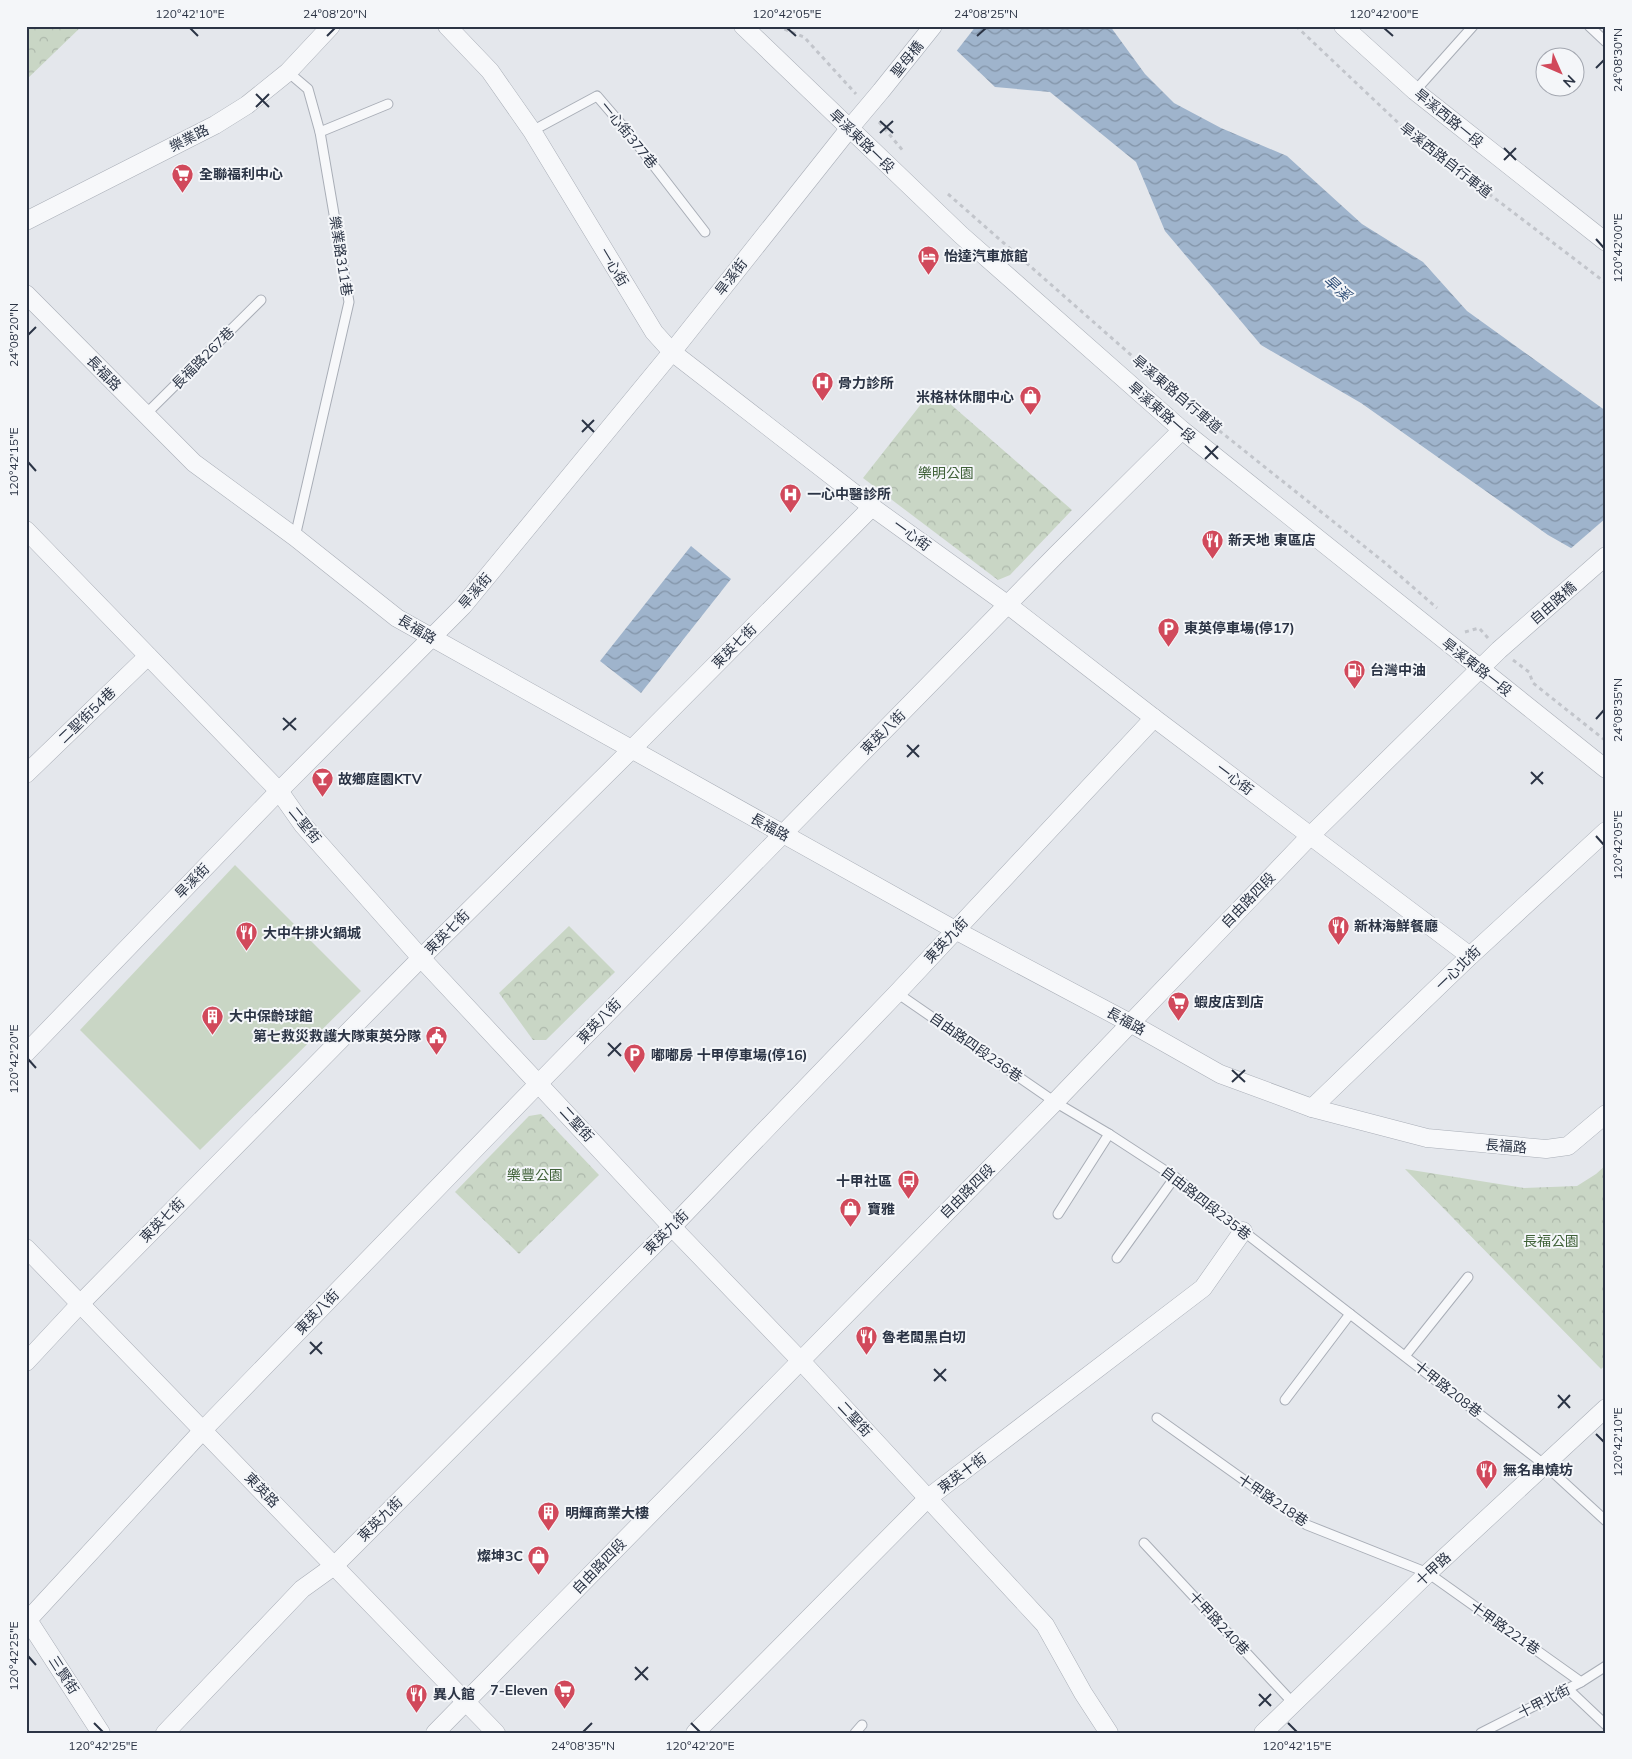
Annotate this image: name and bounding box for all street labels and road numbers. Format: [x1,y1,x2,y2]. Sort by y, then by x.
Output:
street label: 聖母橋 [887,37,927,81]
street label: 旱溪西路一段 [1411,85,1487,151]
street label: 一心街377巷 [596,98,662,172]
street label: 旱溪東路一段 [826,105,898,177]
street label: 旱溪西路自行車道 [1396,118,1496,202]
street label: 樂業路 [166,120,212,156]
street label: 樂業路311巷 [326,214,356,298]
street label: 一心街 [595,244,633,290]
street label: 旱溪街 [711,255,751,299]
street label: 長福路267巷 [168,323,238,393]
street label: 旱溪東路自行車道 [1128,351,1226,437]
street label: 長福路 [83,352,125,394]
street label: 旱溪東路一段 [1124,378,1200,446]
street label: 一心街 [890,515,934,555]
street label: 旱溪街 [454,569,496,613]
street label: 自由路橋 [1526,578,1580,628]
street label: 長福路 [394,610,440,648]
street label: 東英七街 [708,620,760,672]
street label: 旱溪東路一段 [1438,634,1516,700]
street label: 二聖街54巷 [55,683,119,747]
street label: 東英八街 [857,706,909,758]
street label: 一心街 [1213,759,1257,799]
street label: 二聖街 [285,803,325,847]
street label: 長福路 [747,809,793,845]
street label: 旱溪街 [171,860,213,902]
street label: 自由路四段 [1217,869,1279,931]
street label: 東英七街 [421,906,473,958]
street label: 東英九街 [920,913,972,967]
street label: 一心北街 [1432,942,1484,994]
street label: 東英八街 [573,995,625,1047]
street label: 長福路 [1103,1003,1149,1039]
street label: 自由路四段236巷 [926,1008,1026,1086]
street label: 二聖街 [556,1103,598,1145]
street label: 長福路 [1484,1135,1528,1157]
street label: 自由路四段 [936,1160,998,1222]
street label: 自由路四段235巷 [1157,1162,1255,1244]
street label: 東英七街 [136,1194,188,1246]
street label: 東英九街 [640,1206,692,1258]
street label: 東英八街 [291,1286,343,1338]
street label: 十甲路208巷 [1410,1357,1486,1421]
street label: 二聖街 [834,1398,876,1440]
street label: 東英十街 [934,1449,990,1497]
street label: 東英路 [241,1469,283,1511]
street label: 十甲路218巷 [1234,1470,1312,1530]
street label: 東英九街 [354,1493,406,1545]
street label: 自由路四段 [568,1535,630,1597]
street label: 十甲路 [1412,1548,1454,1590]
street label: 十甲路240巷 [1185,1587,1253,1659]
street label: 十甲路221巷 [1467,1597,1543,1659]
street label: 三賢街 [45,1652,83,1698]
street label: 十甲北街 [1515,1680,1573,1722]

